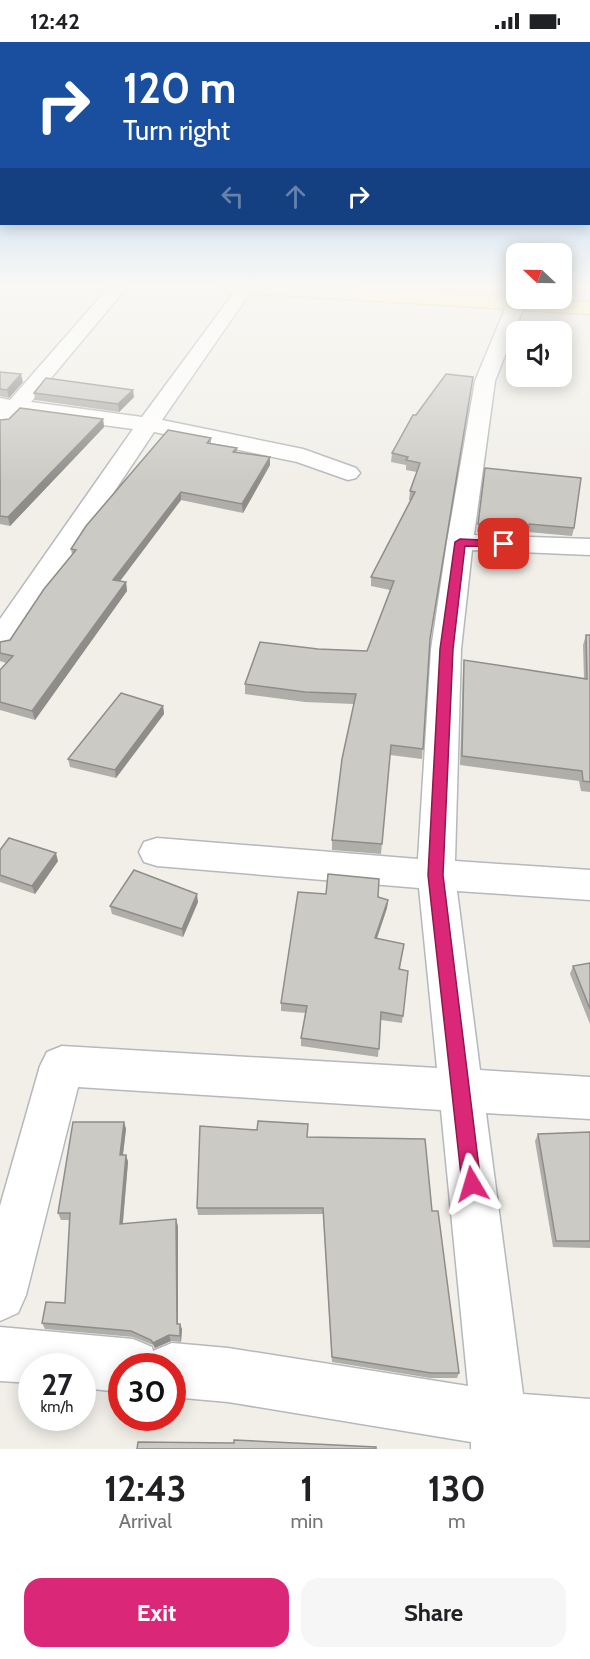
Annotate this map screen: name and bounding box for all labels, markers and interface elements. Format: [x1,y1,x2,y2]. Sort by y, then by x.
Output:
text: 12:42 [30,8,80,35]
text: 120 m [123,62,236,114]
icon: right [24,66,102,144]
text: Turn right [123,114,230,147]
icon: left [216,180,249,213]
icon: ahead [279,180,312,213]
icon: right [342,180,375,213]
north arrow [506,243,572,309]
map controls [506,243,572,387]
button: sound [506,321,572,387]
pin [478,518,529,569]
icon: arrive [487,527,520,560]
position arrow [440,1152,504,1216]
speed limit sign: 30 [108,1353,186,1431]
text: 27 [41,1366,73,1403]
text: km/h [41,1398,73,1416]
text: 12:43 [104,1466,186,1510]
text: 1 [300,1466,314,1510]
text: 130 [428,1466,486,1510]
text: Arrival [119,1509,172,1533]
text: min [291,1509,323,1533]
text: m [448,1509,466,1533]
button: Exit [24,1578,289,1647]
button: Share [301,1578,566,1647]

